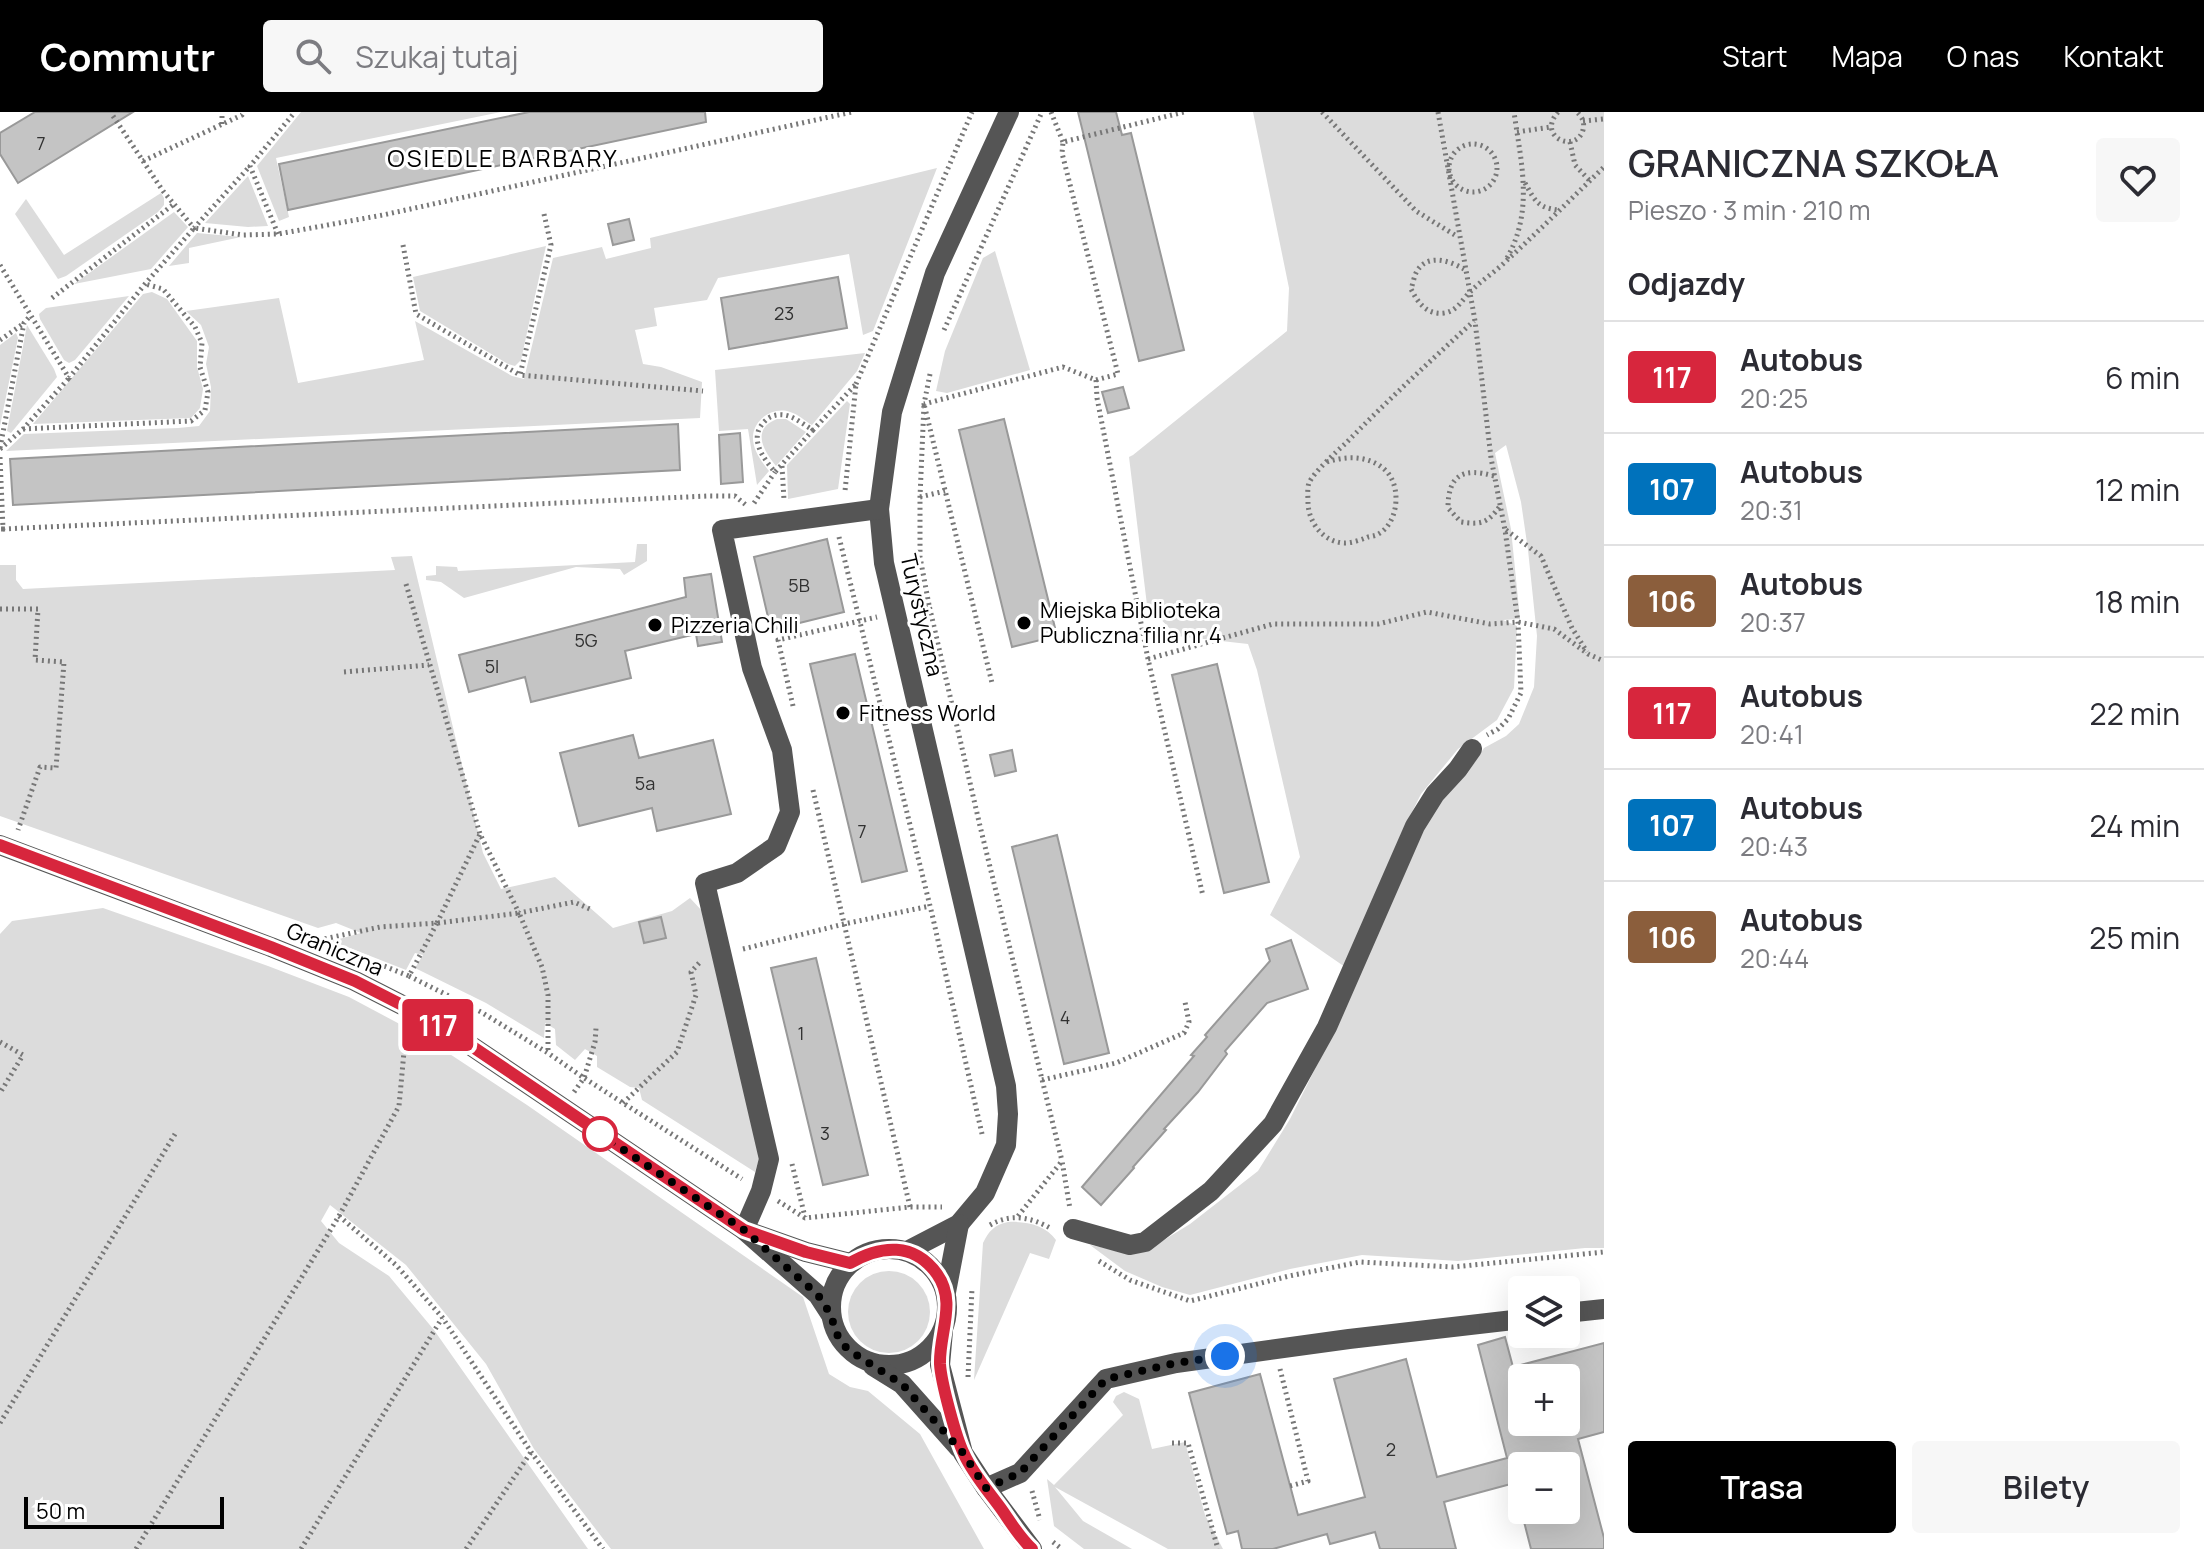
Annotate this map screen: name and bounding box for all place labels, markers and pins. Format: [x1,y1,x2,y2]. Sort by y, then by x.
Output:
place label: Miejska Biblioteka Publiczna filia nr 4 [1040,595,1222,650]
place label: Pizzeria Chili [671,610,799,640]
marker: Miejska Biblioteka Publiczna filia nr 4 [1015,614,1033,632]
marker: Pizzeria Chili [646,616,664,634]
place label: Fitness World [859,698,996,728]
marker: Fitness World [834,704,852,722]
unlabelled marker [583,1117,617,1151]

